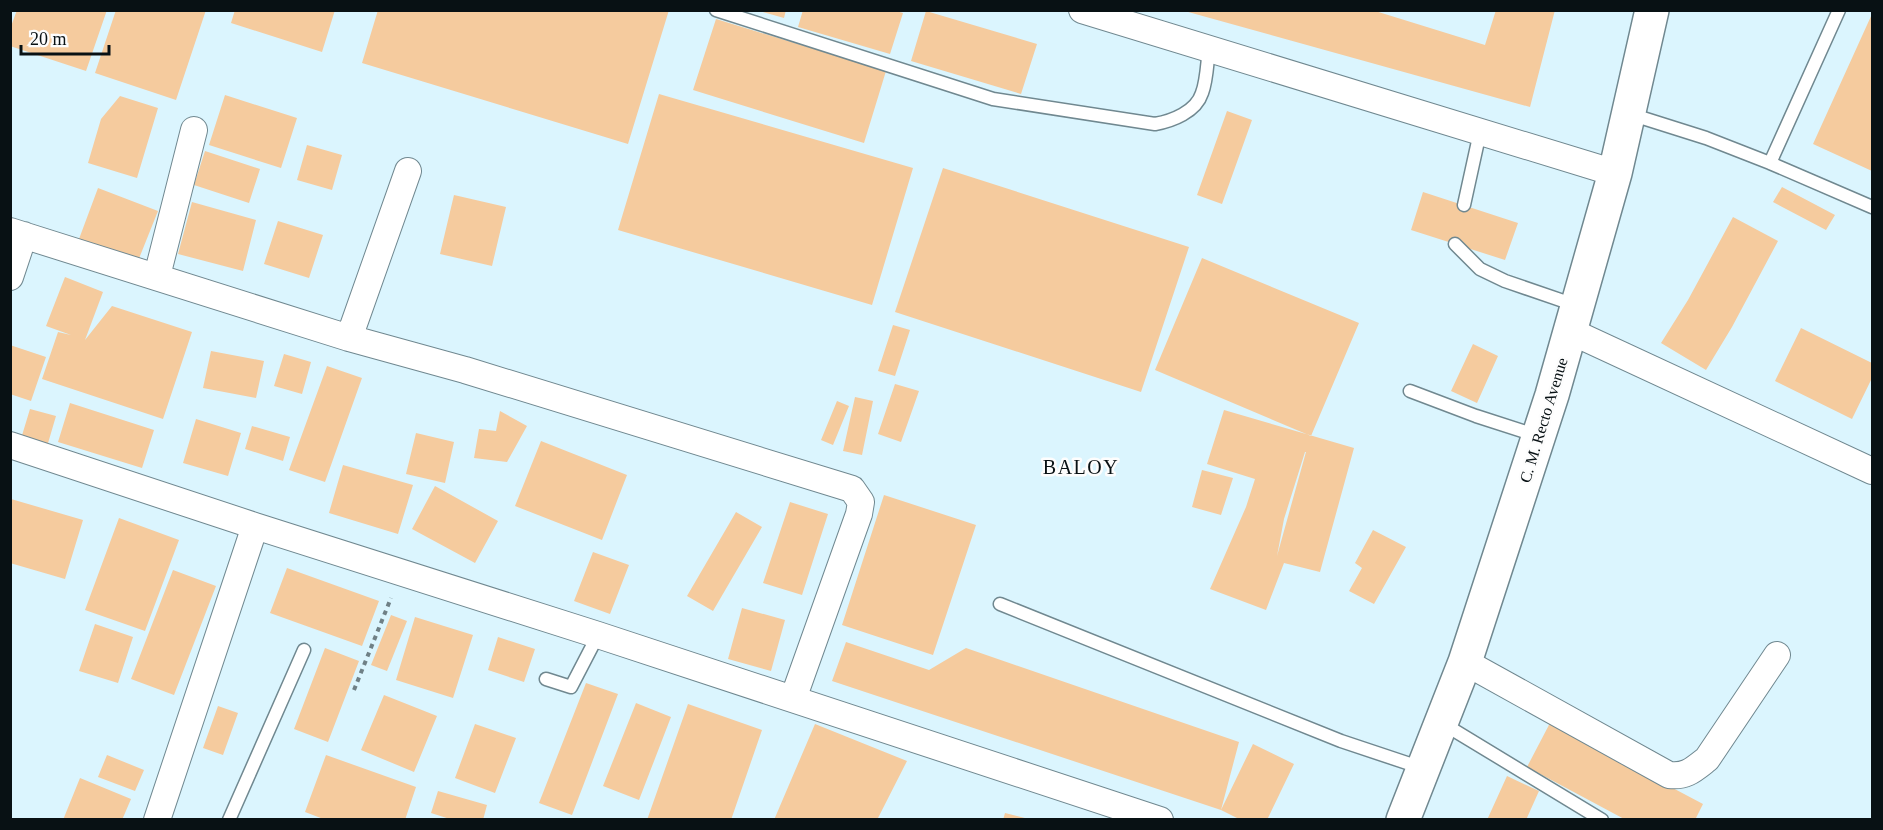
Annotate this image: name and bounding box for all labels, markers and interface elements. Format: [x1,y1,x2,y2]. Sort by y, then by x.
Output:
scale bar [21,18,110,56]
text: 20 m [30,29,67,49]
street label: C. M. Recto Avenue [1516,356,1571,485]
district label: BALOY [1043,456,1119,478]

